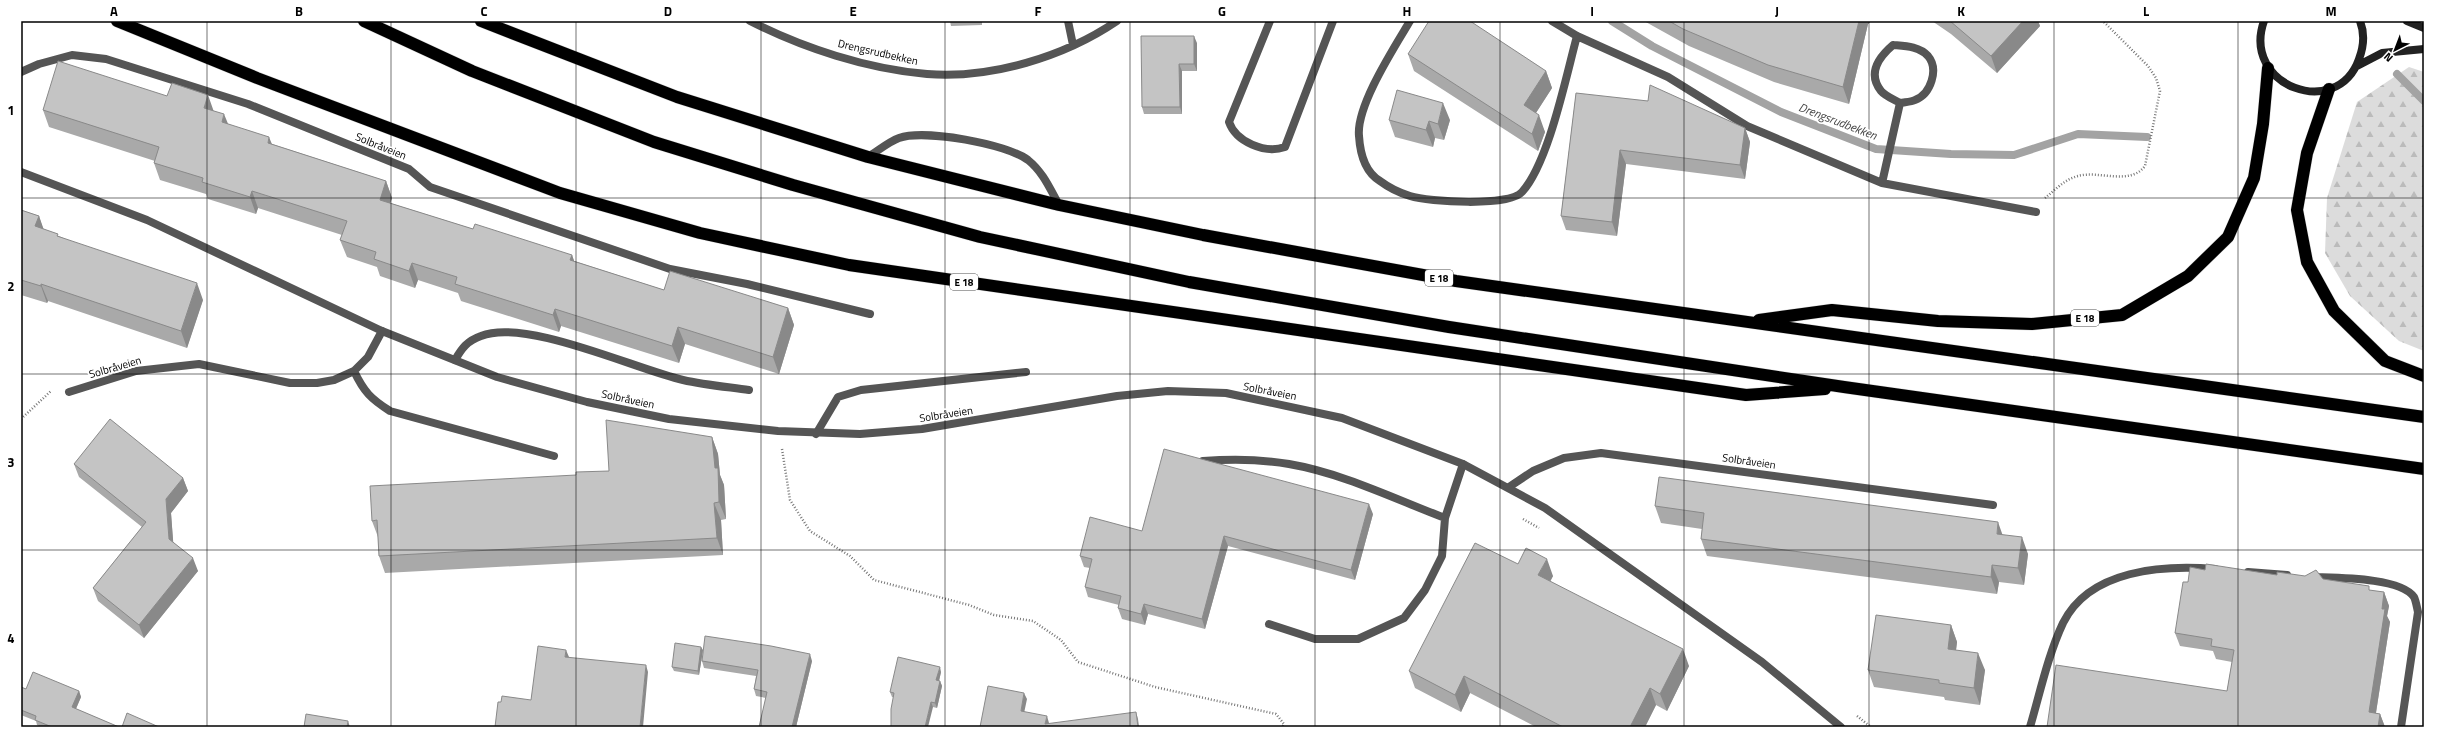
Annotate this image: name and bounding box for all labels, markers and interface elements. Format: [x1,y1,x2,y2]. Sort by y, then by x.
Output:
text: A [110,1,118,21]
text: B [295,1,303,21]
text: C [480,1,488,21]
text: D [664,1,672,21]
text: E [849,1,857,21]
text: F [1035,1,1042,21]
text: G [1218,1,1226,21]
text: H [1403,1,1411,21]
text: I [1590,1,1594,21]
text: J [1775,1,1779,21]
text: K [1957,1,1965,21]
text: L [2143,1,2149,21]
text: M [2325,1,2337,21]
north arrow [2375,30,2415,70]
street label: Drengsrudbekken [836,35,920,69]
text: N [2380,49,2396,66]
water label: Drengsrudbekken [1796,97,1881,145]
text: 1 [7,100,15,120]
street label: Solbråveien [353,128,409,164]
road number: E 18 [1425,270,1453,286]
road number: E 18 [950,274,978,290]
text: 2 [7,276,15,296]
road number: E 18 [2071,310,2099,326]
street label: Solbråveien [87,352,143,382]
street label: Solbråveien [1242,378,1298,404]
street label: Solbråveien [600,386,656,412]
street label: Solbråveien [918,402,974,426]
street label: Solbråveien [1721,449,1777,473]
text: 3 [7,452,15,472]
text: 4 [7,628,15,648]

